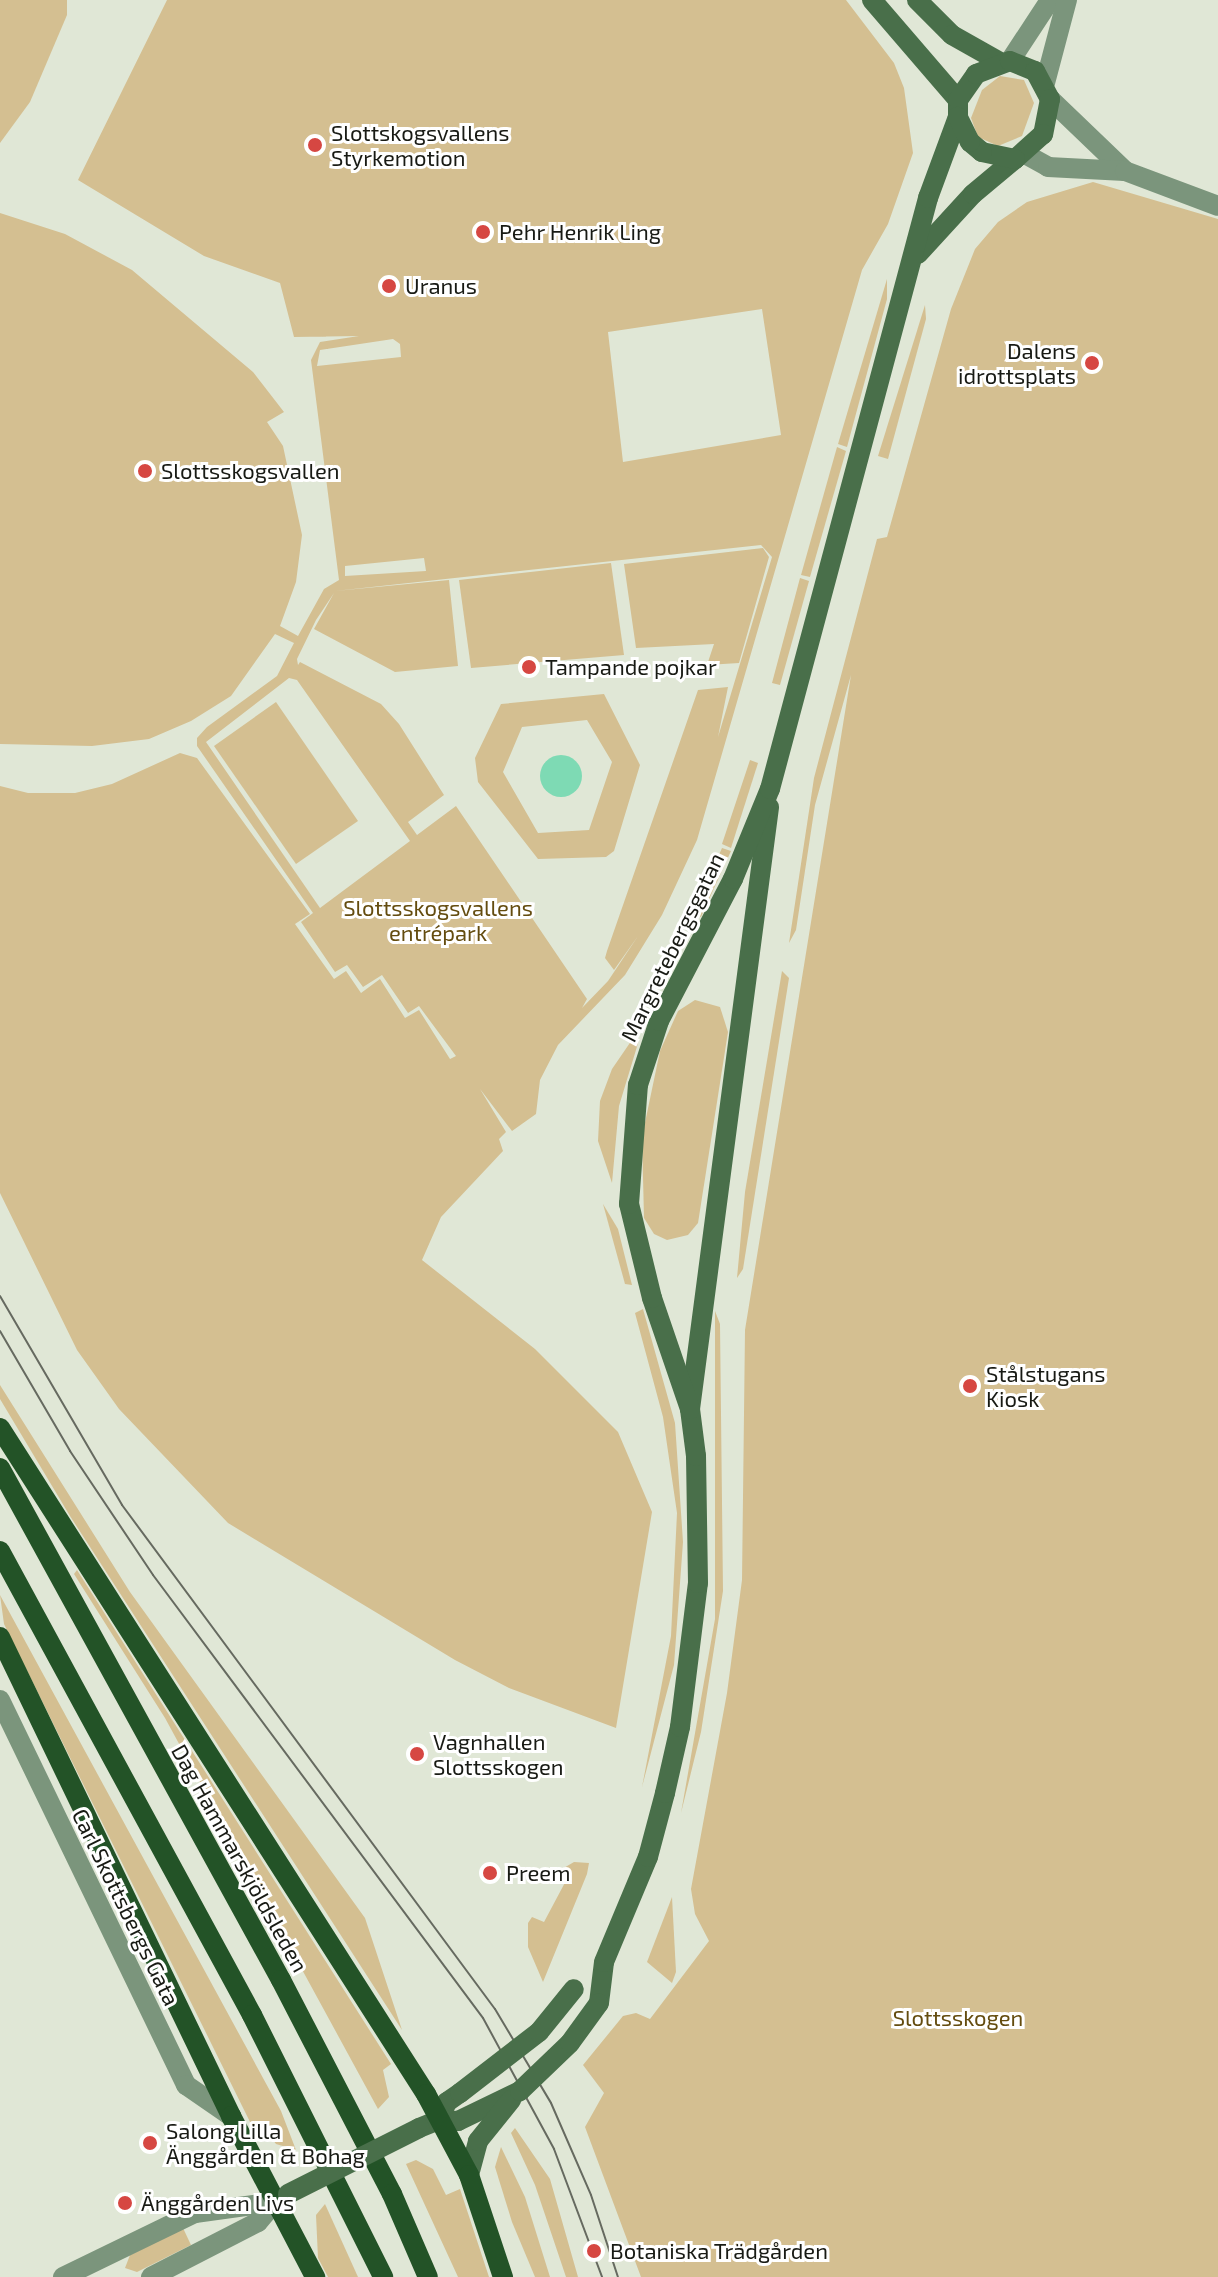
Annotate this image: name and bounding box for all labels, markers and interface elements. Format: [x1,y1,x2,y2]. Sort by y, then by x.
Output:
place label: Slottskogsvallens Styrkemotion [331,119,510,170]
marker: Slottskogsvallens Styrkemotion [306,136,324,154]
place label: Pehr Henrik Ling [499,219,662,245]
marker: Pehr Henrik Ling [474,223,492,241]
place label: Uranus [405,273,477,299]
marker: Uranus [380,277,398,295]
place label: Dalens idrottsplats [958,337,1076,388]
marker: Dalens idrottsplats [1083,354,1101,372]
place label: Slottsskogsvallen [161,458,340,484]
marker: Slottsskogsvallen [136,462,154,480]
place label: Tampande pojkar [545,654,717,680]
marker: Tampande pojkar [520,658,538,676]
street label: Margretebergsgatan [615,848,729,1046]
park label: Slottsskogsvallens entrépark [343,894,533,946]
place label: Stålstugans Kiosk [986,1360,1106,1412]
marker: Stålstugans Kiosk [961,1377,979,1395]
place label: Vagnhallen Slottsskogen [433,1728,564,1780]
street label: Dag Hammarskjöldsleden [166,1740,314,1976]
marker: Vagnhallen Slottsskogen [408,1745,426,1763]
street label: Carl Skottsbergs Gata [67,1804,185,2010]
place label: Preem [506,1860,570,1886]
marker: Preem [481,1864,499,1882]
park label: Slottsskogen [893,2005,1023,2031]
place label: Salong Lilla Änggården & Bohag [166,2117,365,2168]
marker: Salong Lilla Änggården & Bohag [141,2134,159,2152]
place label: Änggården Livs [141,2190,294,2216]
marker: Änggården Livs [116,2194,134,2212]
place label: Botaniska Trädgården [610,2238,828,2264]
marker: Botaniska Trädgården [585,2242,603,2260]

